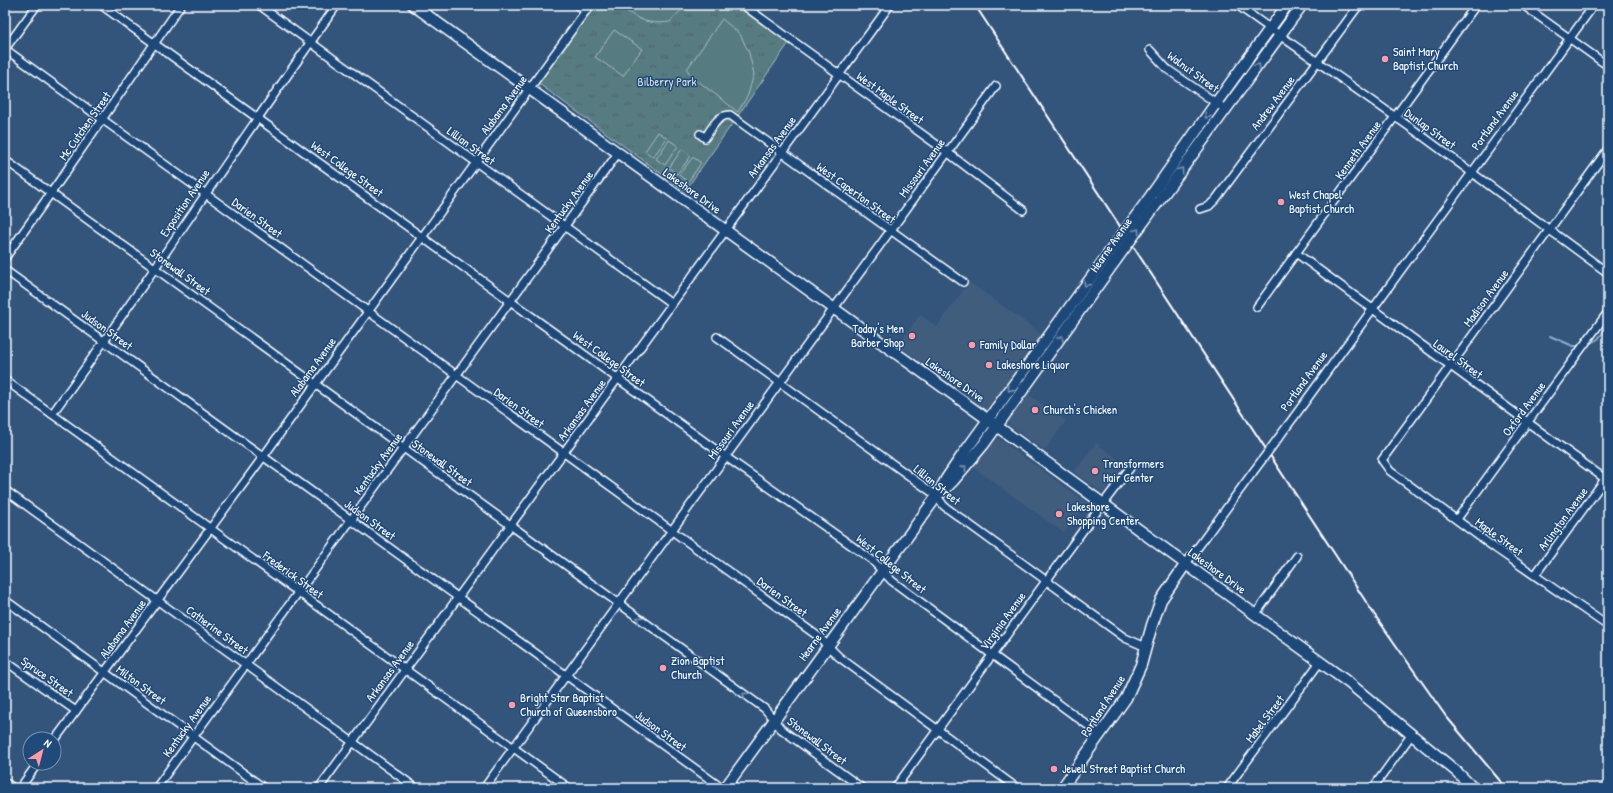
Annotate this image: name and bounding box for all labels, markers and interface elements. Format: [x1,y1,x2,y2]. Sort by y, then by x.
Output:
place label: Saint Mary Baptist Church [1393,43,1458,74]
street label: Walnut Street [1164,47,1223,97]
marker: Saint Mary Baptist Church [1380,54,1390,64]
one-way arrow [1253,63,1260,70]
street label: West Maple Street [853,67,928,128]
street label: Alabama Avenue [476,71,531,138]
street label: Andrew Avenue [1247,72,1299,133]
park label: Bilberry Park [638,73,696,90]
street label: Portland Avenue [1467,86,1522,153]
street label: Mc Cutchen Street [54,87,115,164]
street label: Dunlap Street [1401,104,1460,154]
street label: Arkansas Avenue [743,112,800,181]
one-way arrow [1204,112,1212,119]
street label: Kenneth Avenue [1330,117,1385,183]
street label: Lillian Street [444,122,500,169]
street label: Missouri Avenue [894,135,949,201]
street label: West College Street [308,136,388,201]
street label: West Caperton Street [813,158,900,228]
street label: Lakeshore Drive [660,164,725,218]
street label: Exposition Avenue [156,165,214,240]
street label: Kentucky Avenue [540,167,597,236]
one-way arrow [1176,168,1183,175]
place label: West Chapel Baptist Church [1289,186,1354,217]
street label: Darien Street [229,193,287,242]
marker: West Chapel Baptist Church [1276,197,1286,207]
street label: Hearne Avenue [1086,214,1136,275]
one-way arrow [1132,228,1140,235]
street label: Stonewall Street [147,244,215,300]
street label: Madison Avenue [1459,265,1512,330]
one-way arrow [1083,280,1091,287]
street label: Judson Street [78,305,137,354]
place label: Today's Men Barber Shop [851,320,904,351]
street label: West College Street [570,326,650,391]
marker: Today's Men Barber Shop [907,331,917,341]
street label: Alabama Avenue [285,333,340,400]
street label: Laurel Street [1430,335,1487,383]
place label: Family Dollar [979,336,1036,353]
one-way arrow [1056,336,1063,343]
marker: Family Dollar [967,340,977,350]
street label: Portland Avenue [1276,347,1331,414]
street label: Lakeshore Drive [922,353,988,406]
place label: Lakeshore Liquor [997,356,1070,373]
marker: Lakeshore Liquor [984,360,994,370]
street label: Arkansas Avenue [553,375,610,444]
street label: Oxford Avenue [1498,378,1549,439]
street label: Darien Street [491,383,549,432]
one-way arrow [1008,385,1015,392]
street label: Missouri Avenue [703,397,758,463]
place label: Church's Chicken [1043,401,1117,418]
marker: Church's Chicken [1030,405,1040,415]
street label: Kentucky Avenue [349,429,406,498]
street label: Stonewall Street [409,435,477,491]
place label: Transformers Hair Center [1103,455,1164,486]
street label: Lillian Street [910,460,965,509]
one-way arrow [959,466,966,473]
marker: Transformers Hair Center [1090,466,1100,476]
street label: Arlington Avenue [1534,483,1592,554]
street label: Judson Street [341,495,400,544]
place label: Lakeshore Shopping Center [1067,498,1140,529]
marker: Lakeshore Shopping Center [1054,509,1064,519]
street label: Maple Street [1472,513,1527,560]
street label: West College Street [853,530,931,598]
street label: Lakeshore Drive [1185,544,1250,598]
street label: Frederick Street [259,546,328,603]
street label: Darien Street [754,572,812,621]
street label: Virginia Avenue [976,588,1030,653]
street label: Alabama Avenue [95,595,150,662]
street label: Catherine Street [183,601,253,659]
street label: Hearne Avenue [794,603,845,664]
one-way arrow [637,617,644,624]
street label: Arkansas Avenue [361,636,418,705]
street label: Spruce Street [18,652,78,701]
place label: Zion Baptist Church [671,652,725,683]
street label: Milton Street [113,661,170,709]
marker: Zion Baptist Church [658,663,668,673]
street label: Portland Avenue [1076,671,1129,740]
place label: Bright Star Baptist Church of Queensboro [520,689,617,720]
street label: Kentucky Avenue [158,691,215,760]
street label: Mabel Street [1241,691,1289,746]
one-way arrow [742,692,749,699]
marker: Bright Star Baptist Church of Queensboro [507,700,517,710]
street label: Judson Street [632,706,691,755]
street label: Stonewall Street [784,713,851,769]
north arrow [22,731,62,771]
text: N [41,736,54,750]
place label: Jewell Street Baptist Church [1062,760,1185,777]
marker: Jewell Street Baptist Church [1049,764,1059,774]

